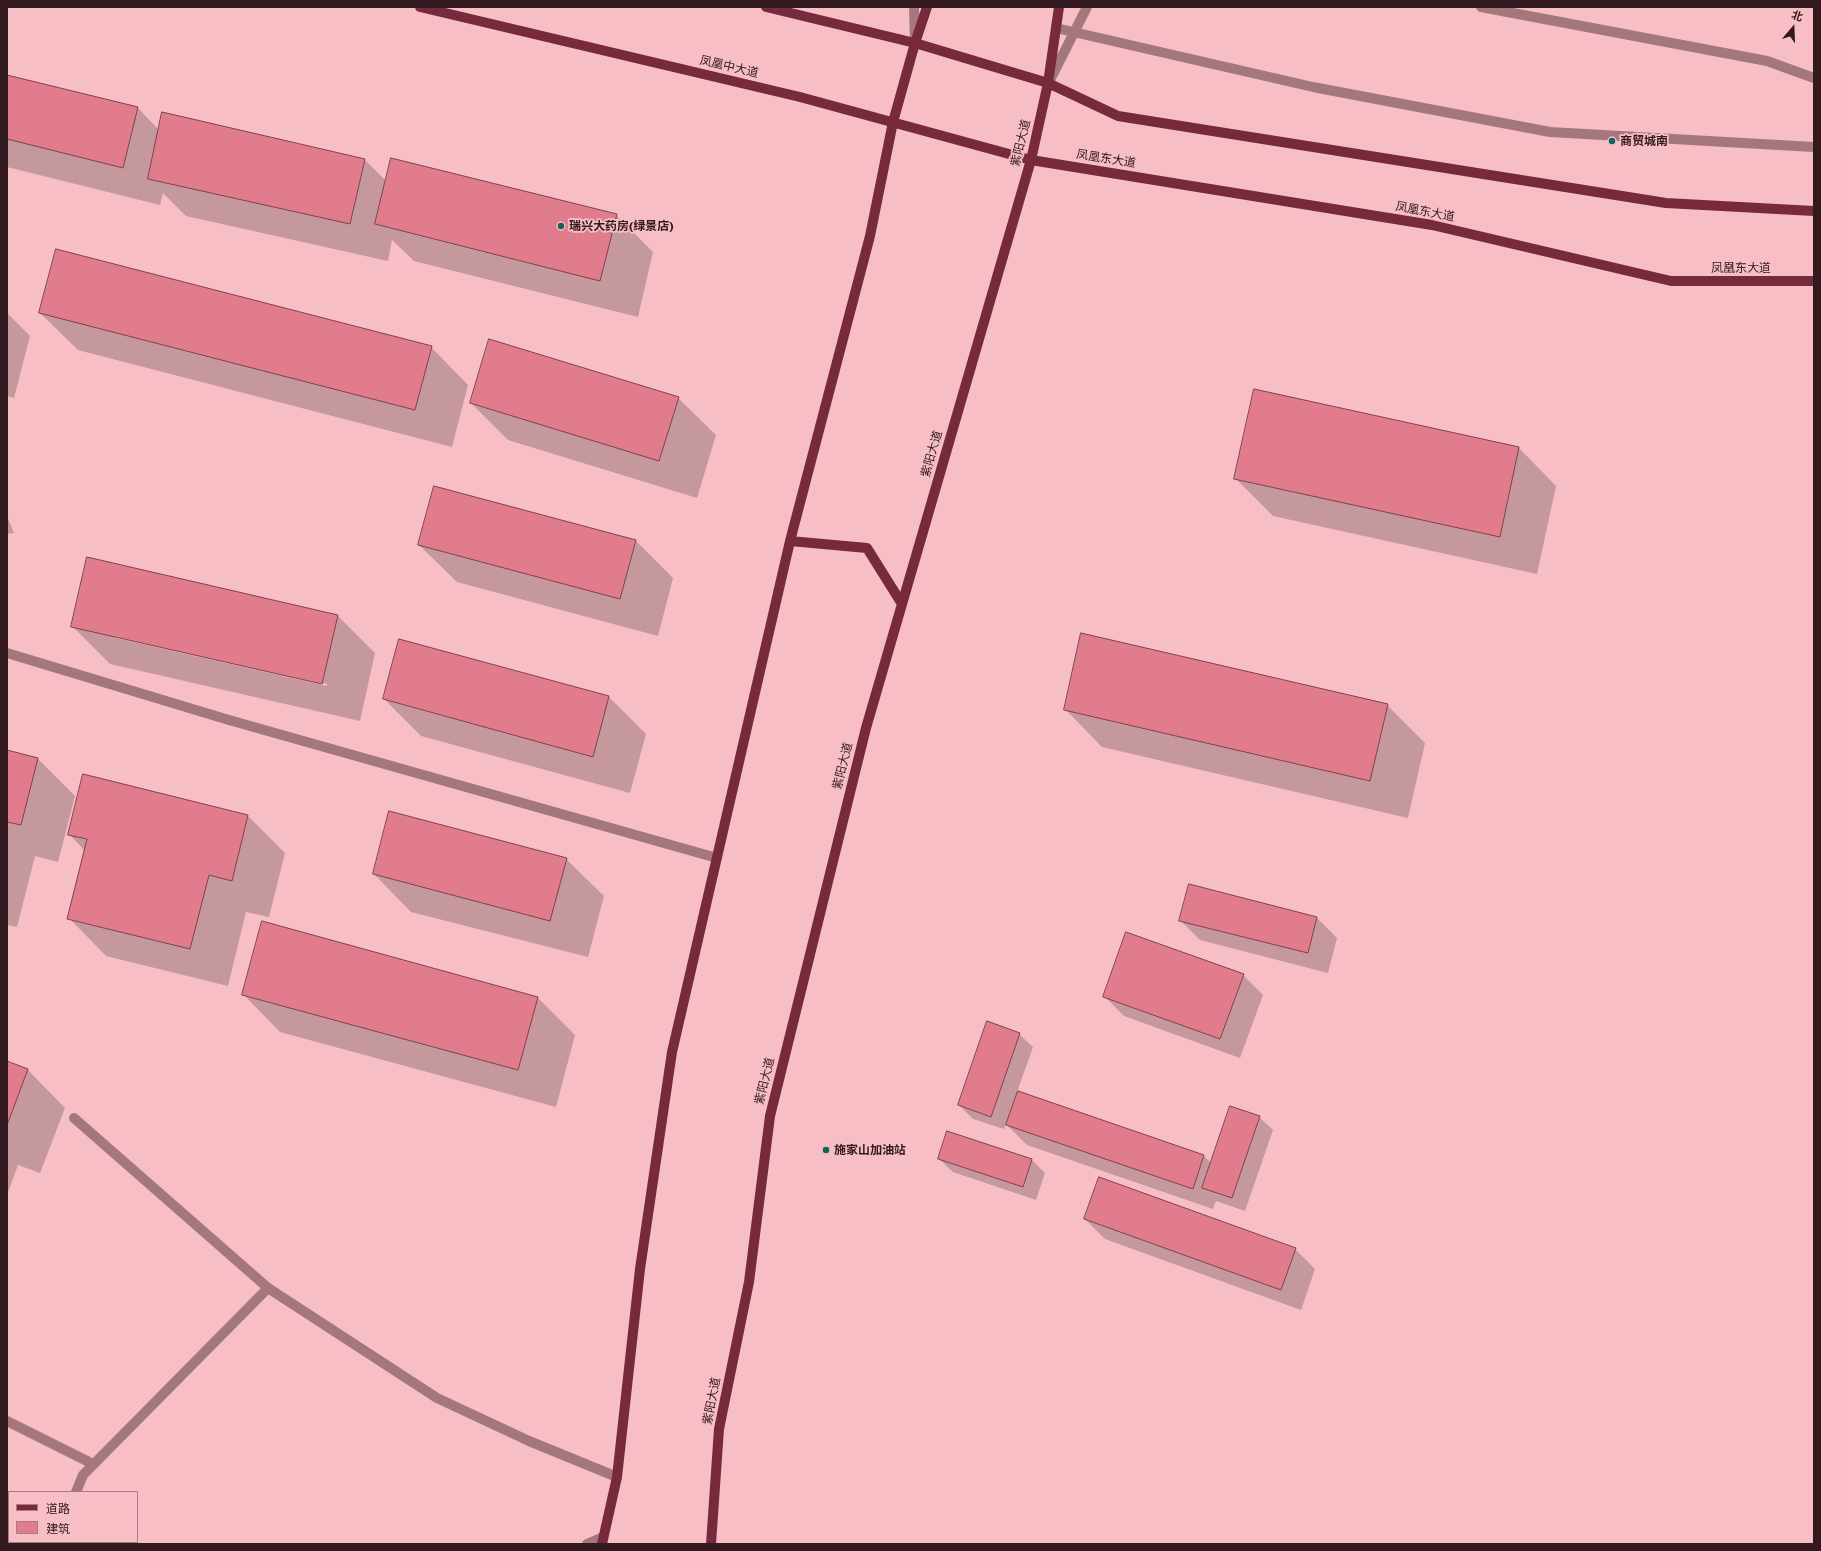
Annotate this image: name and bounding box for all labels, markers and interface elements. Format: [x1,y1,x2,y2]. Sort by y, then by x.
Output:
north arrow [1773,8,1813,48]
text: 北 [1790,8,1804,24]
street label: 凤凰中大道 [698,53,760,81]
street label: 紫阳大道 [1008,118,1034,168]
place label: 商贸城南 [1620,134,1668,148]
marker: 商贸城南 [1607,136,1617,146]
street label: 凤凰东大道 [1075,147,1137,171]
street label: 凤凰东大道 [1394,199,1456,225]
place label: 瑞兴大药房(绿景店) [569,219,674,233]
marker: 瑞兴大药房(绿景店) [556,221,566,231]
street label: 凤凰东大道 [1711,261,1771,275]
street label: 紫阳大道 [918,429,946,479]
street label: 紫阳大道 [830,741,856,791]
street label: 紫阳大道 [752,1056,778,1106]
place label: 施家山加油站 [834,1143,906,1157]
marker: 施家山加油站 [821,1145,831,1155]
street label: 紫阳大道 [700,1376,724,1426]
legend [8,1491,138,1543]
text: 道路 [46,1502,70,1516]
text: 建筑 [46,1522,70,1536]

